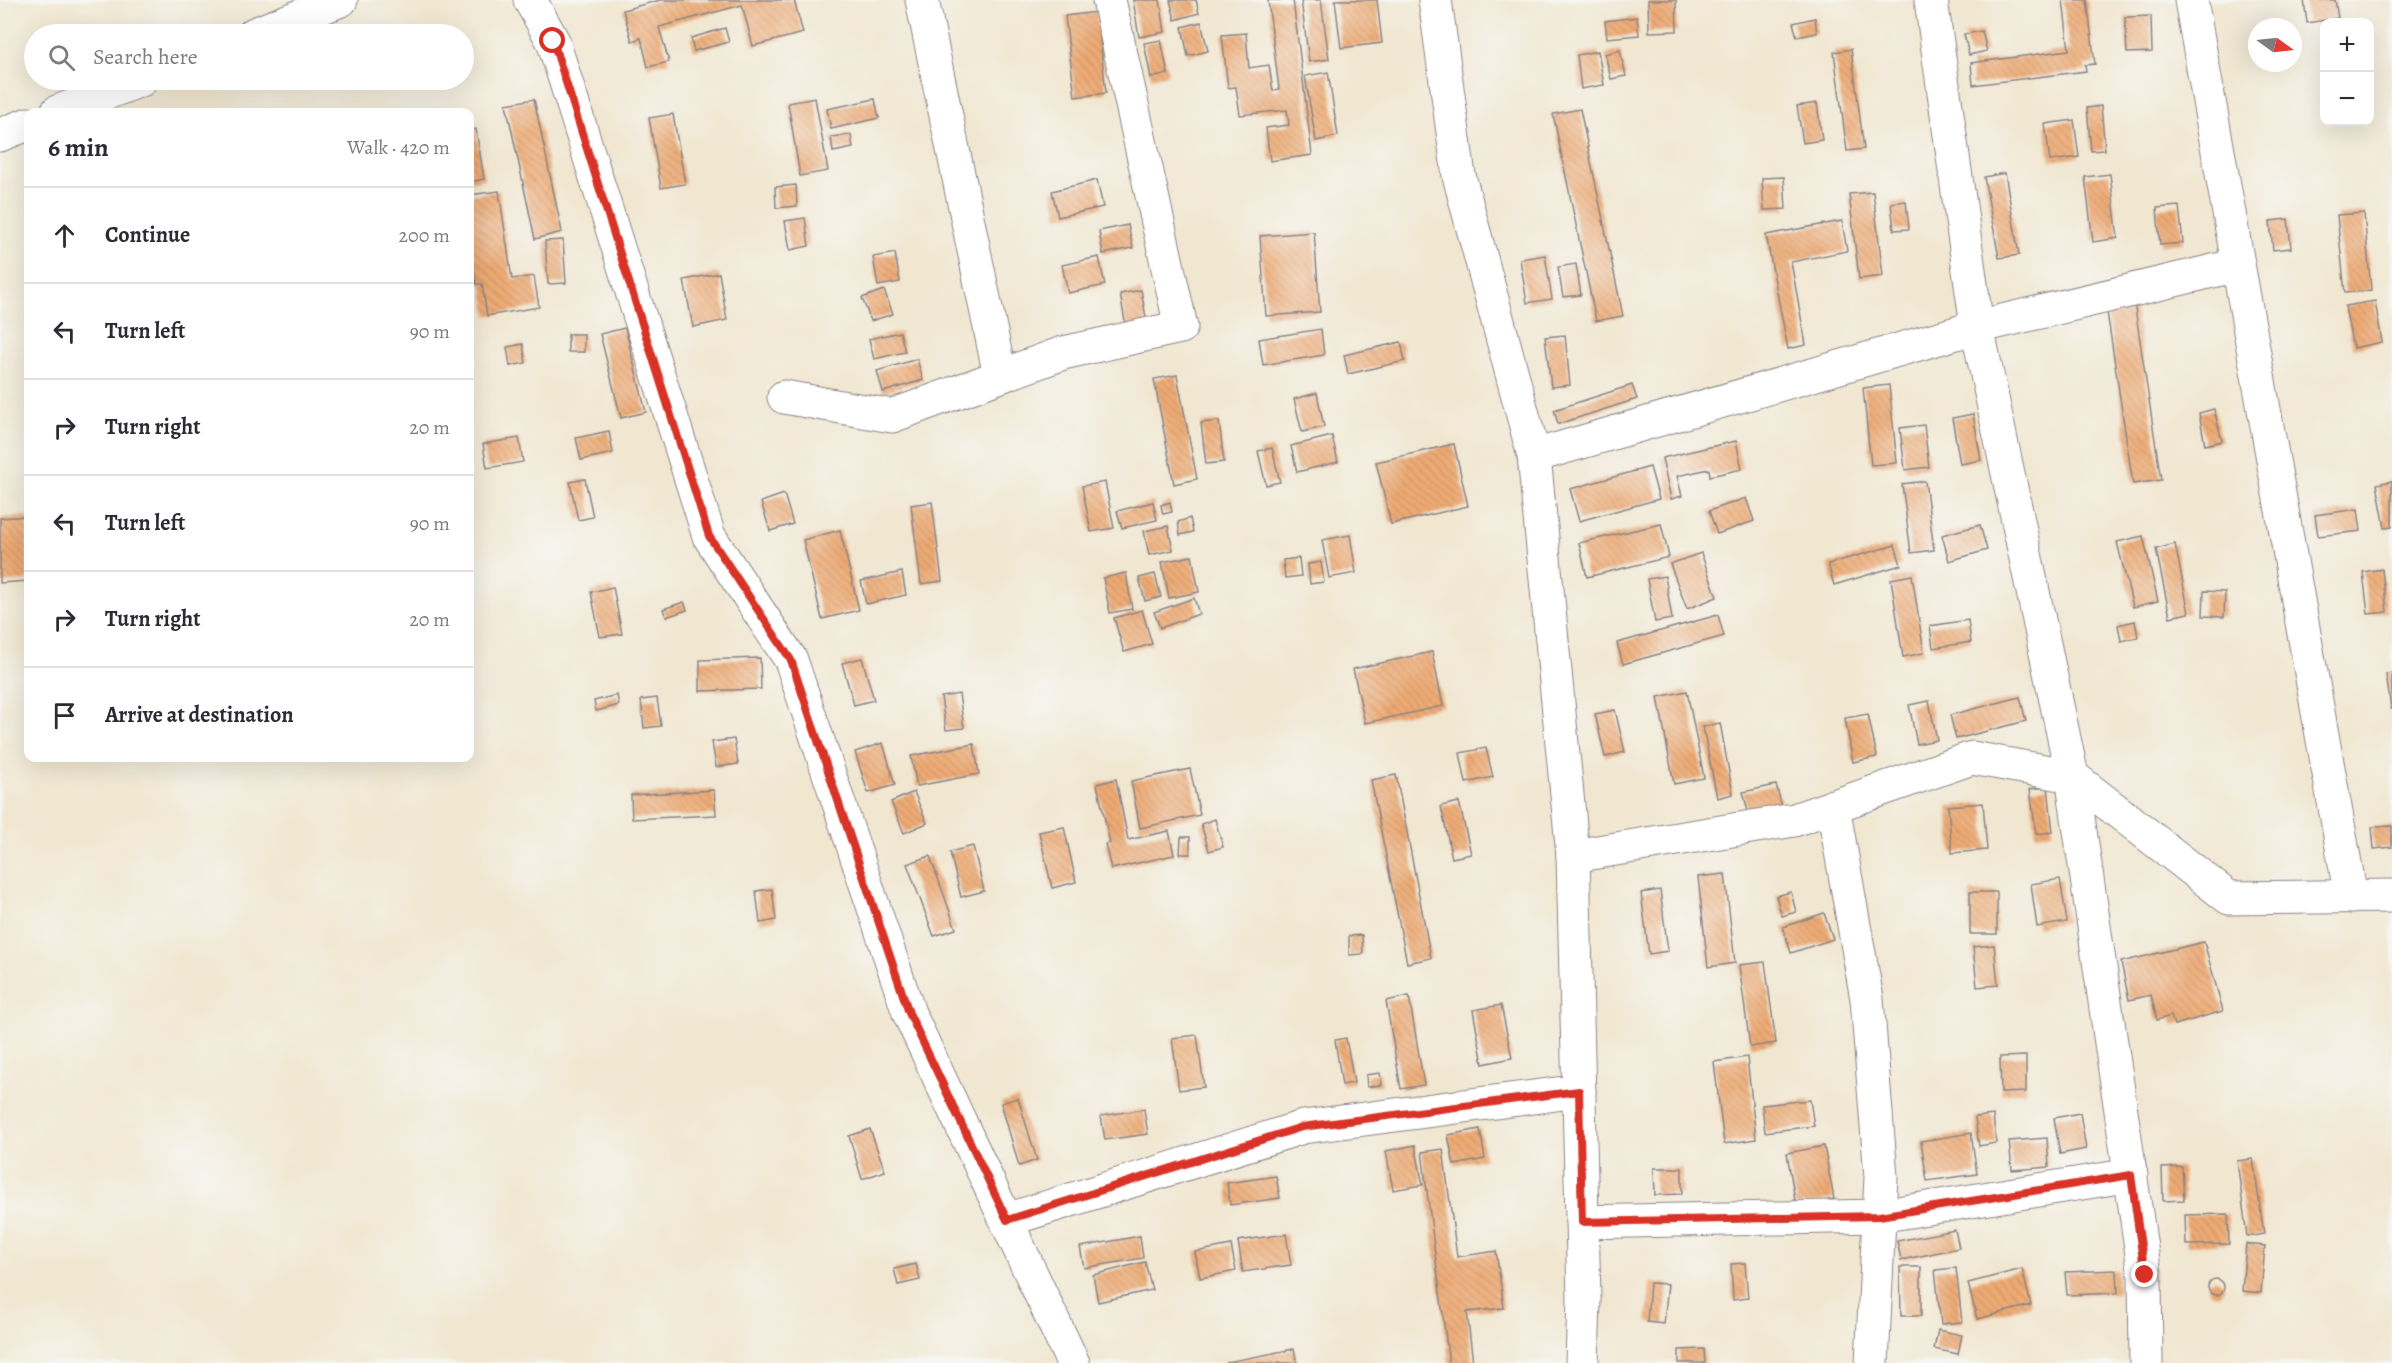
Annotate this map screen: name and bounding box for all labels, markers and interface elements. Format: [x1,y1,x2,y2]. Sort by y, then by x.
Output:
north arrow [2248,18,2302,72]
map controls [2320,18,2374,126]
button: + [2320,18,2374,72]
search box [24,24,474,90]
route start [539,27,565,53]
icon: search [45,41,78,74]
text: Search here [93,42,198,72]
button: − [2320,72,2374,126]
text: 6 min [48,130,109,165]
text: Walk · 420 m [347,134,450,161]
icon: ahead [48,219,81,252]
text: Continue [105,220,190,250]
text: 200 m [399,222,450,249]
icon: left [48,315,81,348]
text: Turn left [105,316,185,346]
text: 90 m [410,318,450,345]
icon: right [48,411,81,444]
text: Turn right [105,412,201,442]
text: 20 m [409,414,450,441]
icon: left [48,507,81,540]
text: Turn left [105,508,185,538]
text: 90 m [410,510,450,537]
icon: right [48,603,81,636]
text: Turn right [105,604,201,634]
text: 20 m [409,606,450,633]
icon: arrive [48,699,81,732]
text: Arrive at destination [105,700,294,730]
route end [2131,1261,2157,1287]

